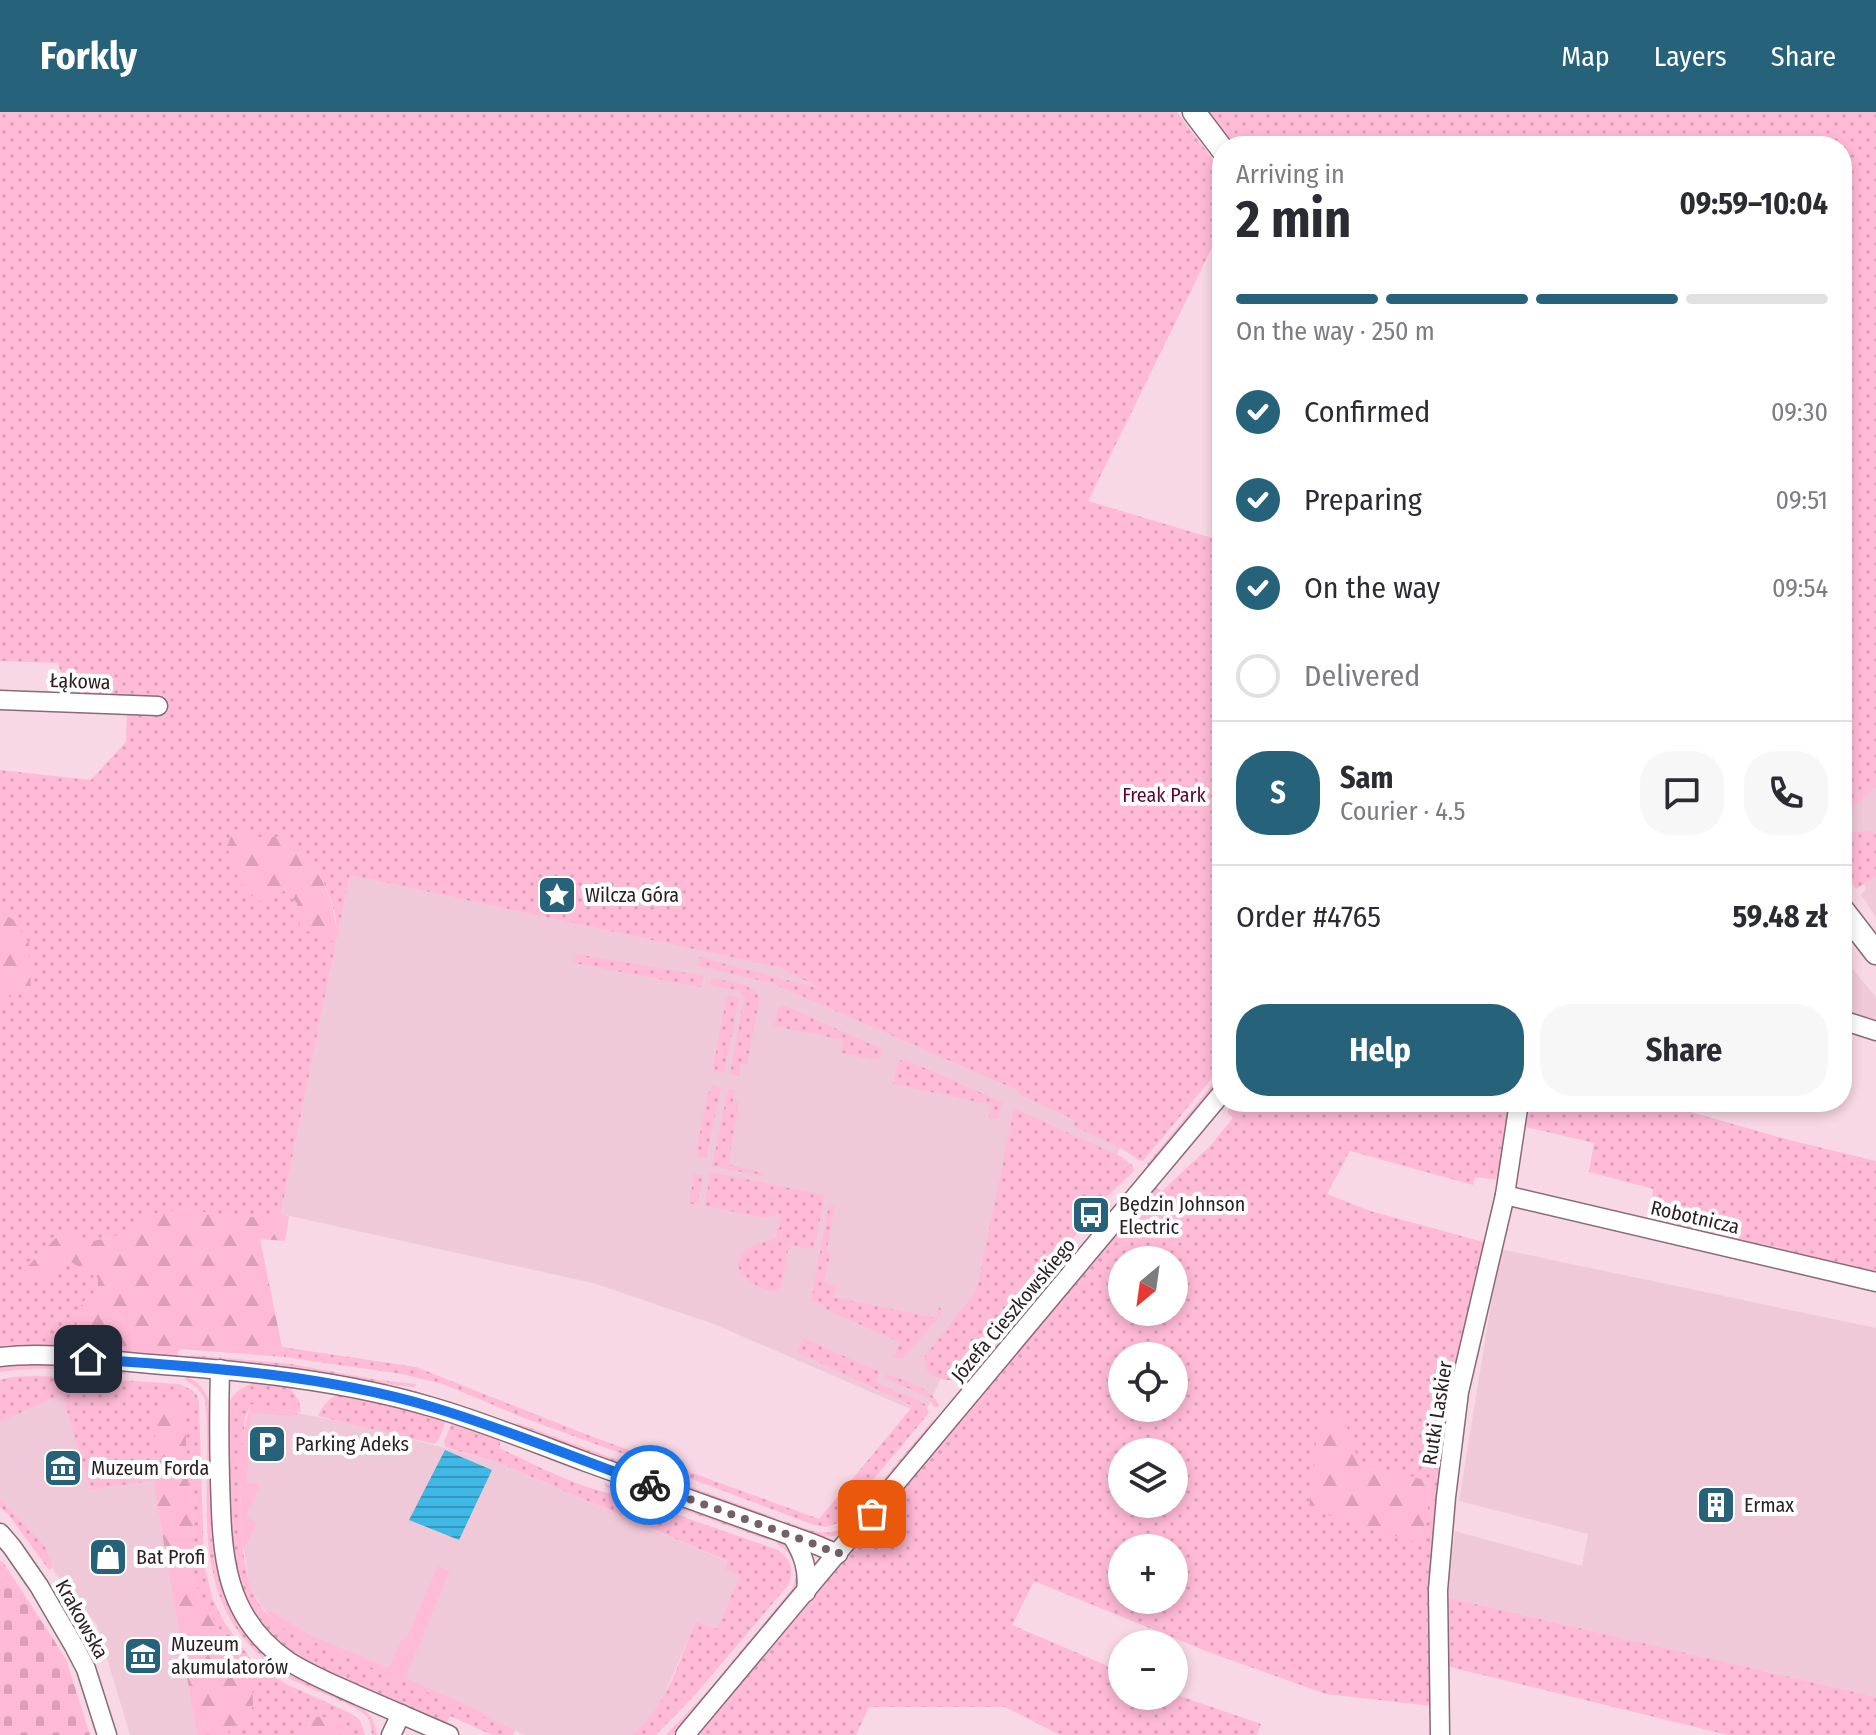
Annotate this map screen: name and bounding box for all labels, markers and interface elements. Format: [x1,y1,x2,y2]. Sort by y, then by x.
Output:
text: Forkly [40,33,137,79]
text: Map [1561,40,1610,73]
text: Layers [1654,40,1727,73]
text: Share [1771,40,1836,73]
text: Arriving in [1236,159,1345,190]
text: 09:59–10:04 [1680,186,1828,222]
text: 2 min [1236,188,1351,251]
text: On the way · 250 m [1236,316,1435,347]
icon: check [1236,390,1280,434]
text: Confirmed [1304,394,1430,430]
text: 09:30 [1771,397,1828,428]
icon: check [1236,478,1280,522]
text: Preparing [1304,482,1422,518]
text: 09:51 [1776,485,1828,516]
icon: check [1236,566,1280,610]
text: On the way [1304,570,1440,606]
text: 09:54 [1772,573,1828,604]
text: Delivered [1304,658,1420,694]
street label: Łąkowa [49,668,111,694]
button: chat [1640,751,1724,835]
button: phone [1744,751,1828,835]
text: Sam [1340,760,1393,796]
text: S [1270,775,1286,811]
park label: Freak Park [1122,783,1206,807]
text: Courier · 4.5 [1340,796,1466,827]
place icon: Wilcza Góra [536,874,578,916]
place label: Wilcza Góra [585,883,679,907]
text: Order #4765 [1236,899,1381,935]
text: 59.48 zł [1732,899,1828,935]
button: Help [1236,1004,1524,1096]
button: Share [1540,1004,1828,1096]
place label: Będzin Johnson Electric [1119,1192,1245,1239]
bus stop icon: Będzin Johnson Electric [1070,1194,1112,1236]
street label: Robotnicza [1648,1195,1742,1239]
street label: Józefa Cieszkowskiego [946,1233,1080,1387]
north arrow [1108,1246,1188,1326]
map controls [1108,1246,1188,1710]
pin [54,1325,122,1393]
icon: home [66,1337,110,1381]
button: locate [1108,1342,1188,1422]
street label: Rutki Laskier [1417,1359,1457,1467]
parking icon: Parking Adeks [246,1423,288,1465]
place label: Parking Adeks [295,1432,409,1456]
button: layers [1108,1438,1188,1518]
courier [610,1445,690,1525]
museum icon: Muzeum Forda [42,1447,84,1489]
place label: Muzeum Forda [91,1456,209,1480]
icon: bike [628,1463,672,1507]
pin [838,1480,906,1548]
building icon: Ermax [1695,1484,1737,1526]
icon: bag [850,1492,894,1536]
place label: Ermax [1744,1493,1794,1517]
button: + [1108,1534,1188,1614]
shop icon: Bat Profi [87,1536,129,1578]
place label: Bat Profi [136,1545,205,1569]
street label: Krakowska [50,1575,114,1663]
button: − [1108,1630,1188,1710]
place label: Muzeum akumulatorów [171,1632,288,1679]
museum icon: Muzeum akumulatorów [122,1635,164,1677]

